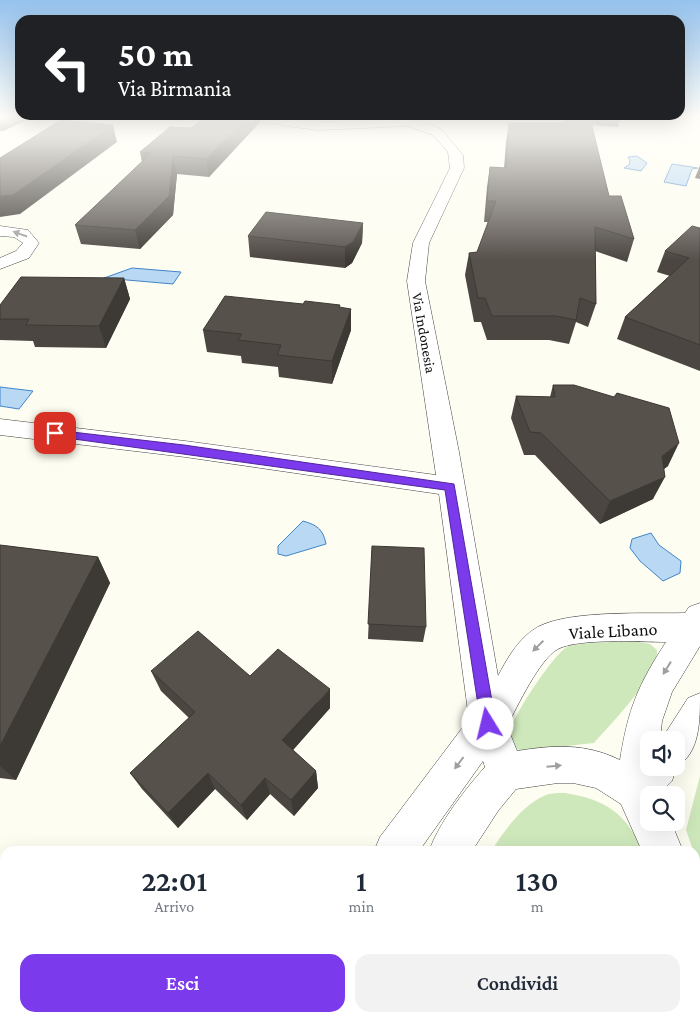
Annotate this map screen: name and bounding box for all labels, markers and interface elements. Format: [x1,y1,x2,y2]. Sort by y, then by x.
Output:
icon: left [35,35,100,100]
text: 50 m [118,35,193,74]
text: Via Birmania [118,76,232,101]
one-way arrow [12,230,27,238]
street label: Via Indonesia [409,292,439,374]
pin [34,412,76,454]
icon: arrive [41,419,69,447]
street label: Viale Libano [568,619,658,643]
one-way arrow [532,640,544,652]
one-way arrow [663,661,672,674]
position arrow [461,697,513,749]
map controls [640,731,685,831]
button: sound [640,731,685,776]
one-way arrow [454,756,464,770]
one-way arrow [546,761,562,769]
button: search [640,786,685,831]
text: 22:01 [141,864,207,897]
text: 1 [356,864,367,897]
text: 130 [516,864,559,897]
text: Arrivo [154,898,194,915]
text: min [349,898,374,915]
text: m [531,898,544,915]
button: Esci [20,954,345,1012]
button: Condividi [355,954,680,1012]

